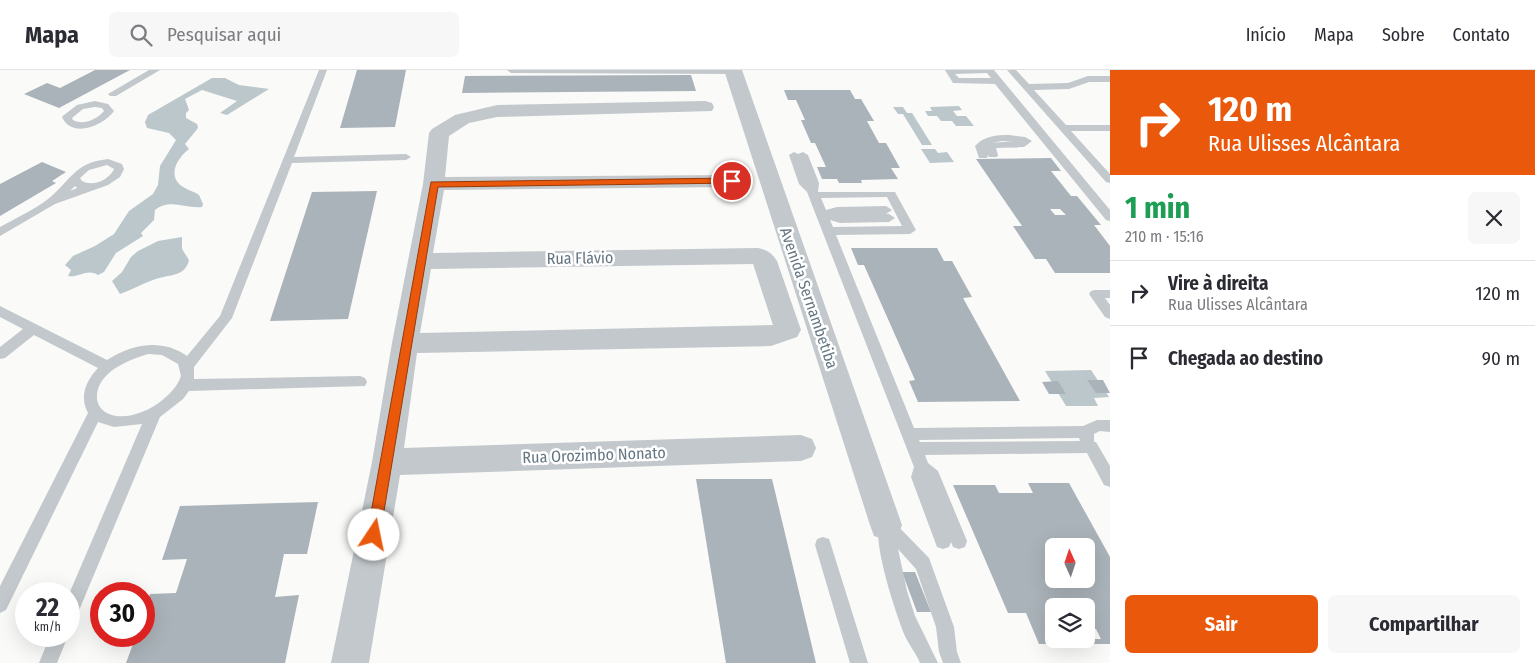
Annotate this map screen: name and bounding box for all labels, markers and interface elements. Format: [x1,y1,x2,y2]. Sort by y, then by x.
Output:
search box [109,12,459,57]
text: Mapa [25,21,79,49]
icon: search [127,21,155,49]
text: Pesquisar aqui [167,23,281,46]
text: Início [1246,24,1286,46]
text: Mapa [1314,24,1354,46]
text: Sobre [1382,24,1425,46]
text: Contato [1453,24,1510,46]
text: 120 m [1208,88,1292,130]
icon: right [1125,90,1190,155]
text: Rua Ulisses Alcântara [1208,130,1400,157]
pin [711,160,753,202]
icon: arrive [718,167,746,195]
text: 1 min [1125,190,1190,226]
button: close [1468,192,1520,244]
street label: Avenida Sernambetiba [776,225,842,371]
text: 210 m · 15:16 [1125,227,1204,246]
street label: Rua Flávio [546,248,614,268]
text: Vire à direita [1168,272,1269,295]
icon: right [1125,279,1153,307]
text: 120 m [1475,282,1520,305]
text: Rua Ulisses Alcântara [1168,295,1308,314]
icon: arrive [1125,344,1153,372]
text: Chegada ao destino [1168,347,1323,370]
text: 90 m [1482,347,1520,370]
street label: Rua Orozimbo Nonato [522,443,666,467]
position arrow [347,508,399,560]
north arrow [1045,538,1095,588]
map controls [1045,538,1095,648]
speed limit sign: 30 [90,582,155,647]
text: 22 [36,593,59,623]
button: Sair [1125,595,1318,653]
button: Compartilhar [1328,595,1520,653]
button: layers [1045,598,1095,648]
text: km/h [34,620,61,634]

